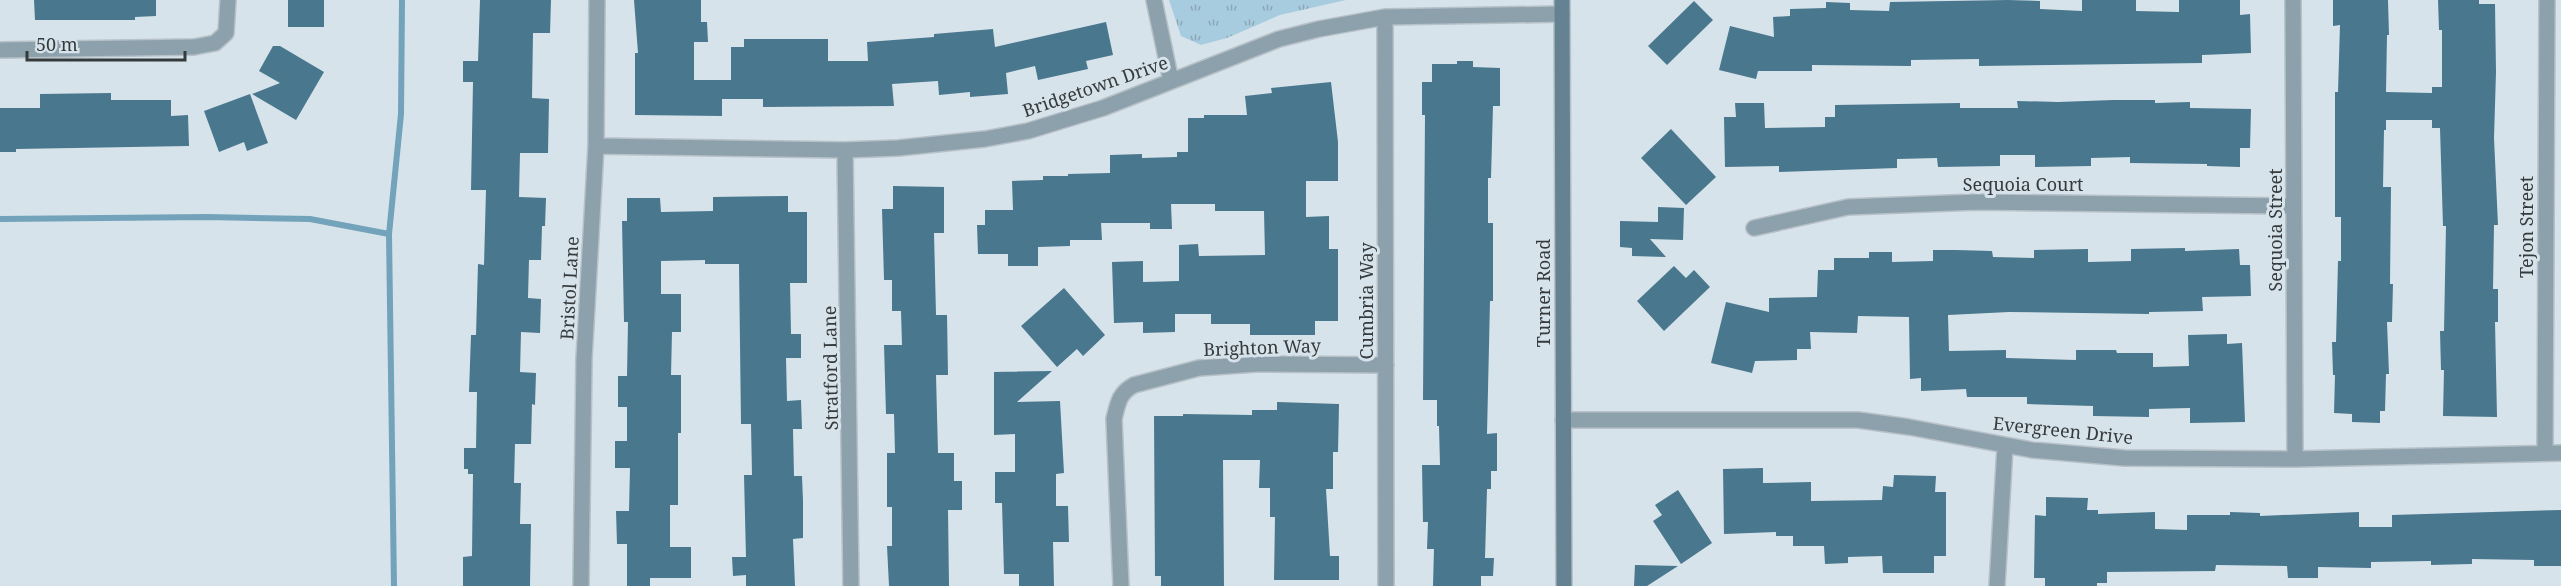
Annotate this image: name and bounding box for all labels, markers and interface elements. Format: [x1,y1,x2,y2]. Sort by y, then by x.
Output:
scale bar [27,24,184,62]
text: 50 m [36,32,78,56]
street label: Bridgetown Drive [1019,50,1171,122]
street label: Sequoia Street [2263,168,2287,292]
street label: Sequoia Court [1963,172,2083,196]
street label: Tejon Street [2514,176,2538,278]
street label: Bristol Lane [554,236,584,340]
street label: Turner Road [1531,239,1555,347]
street label: Cumbria Way [1354,242,1378,360]
street label: Stratford Lane [817,306,843,430]
street label: Brighton Way [1203,333,1322,361]
street label: Evergreen Drive [1992,411,2134,449]

